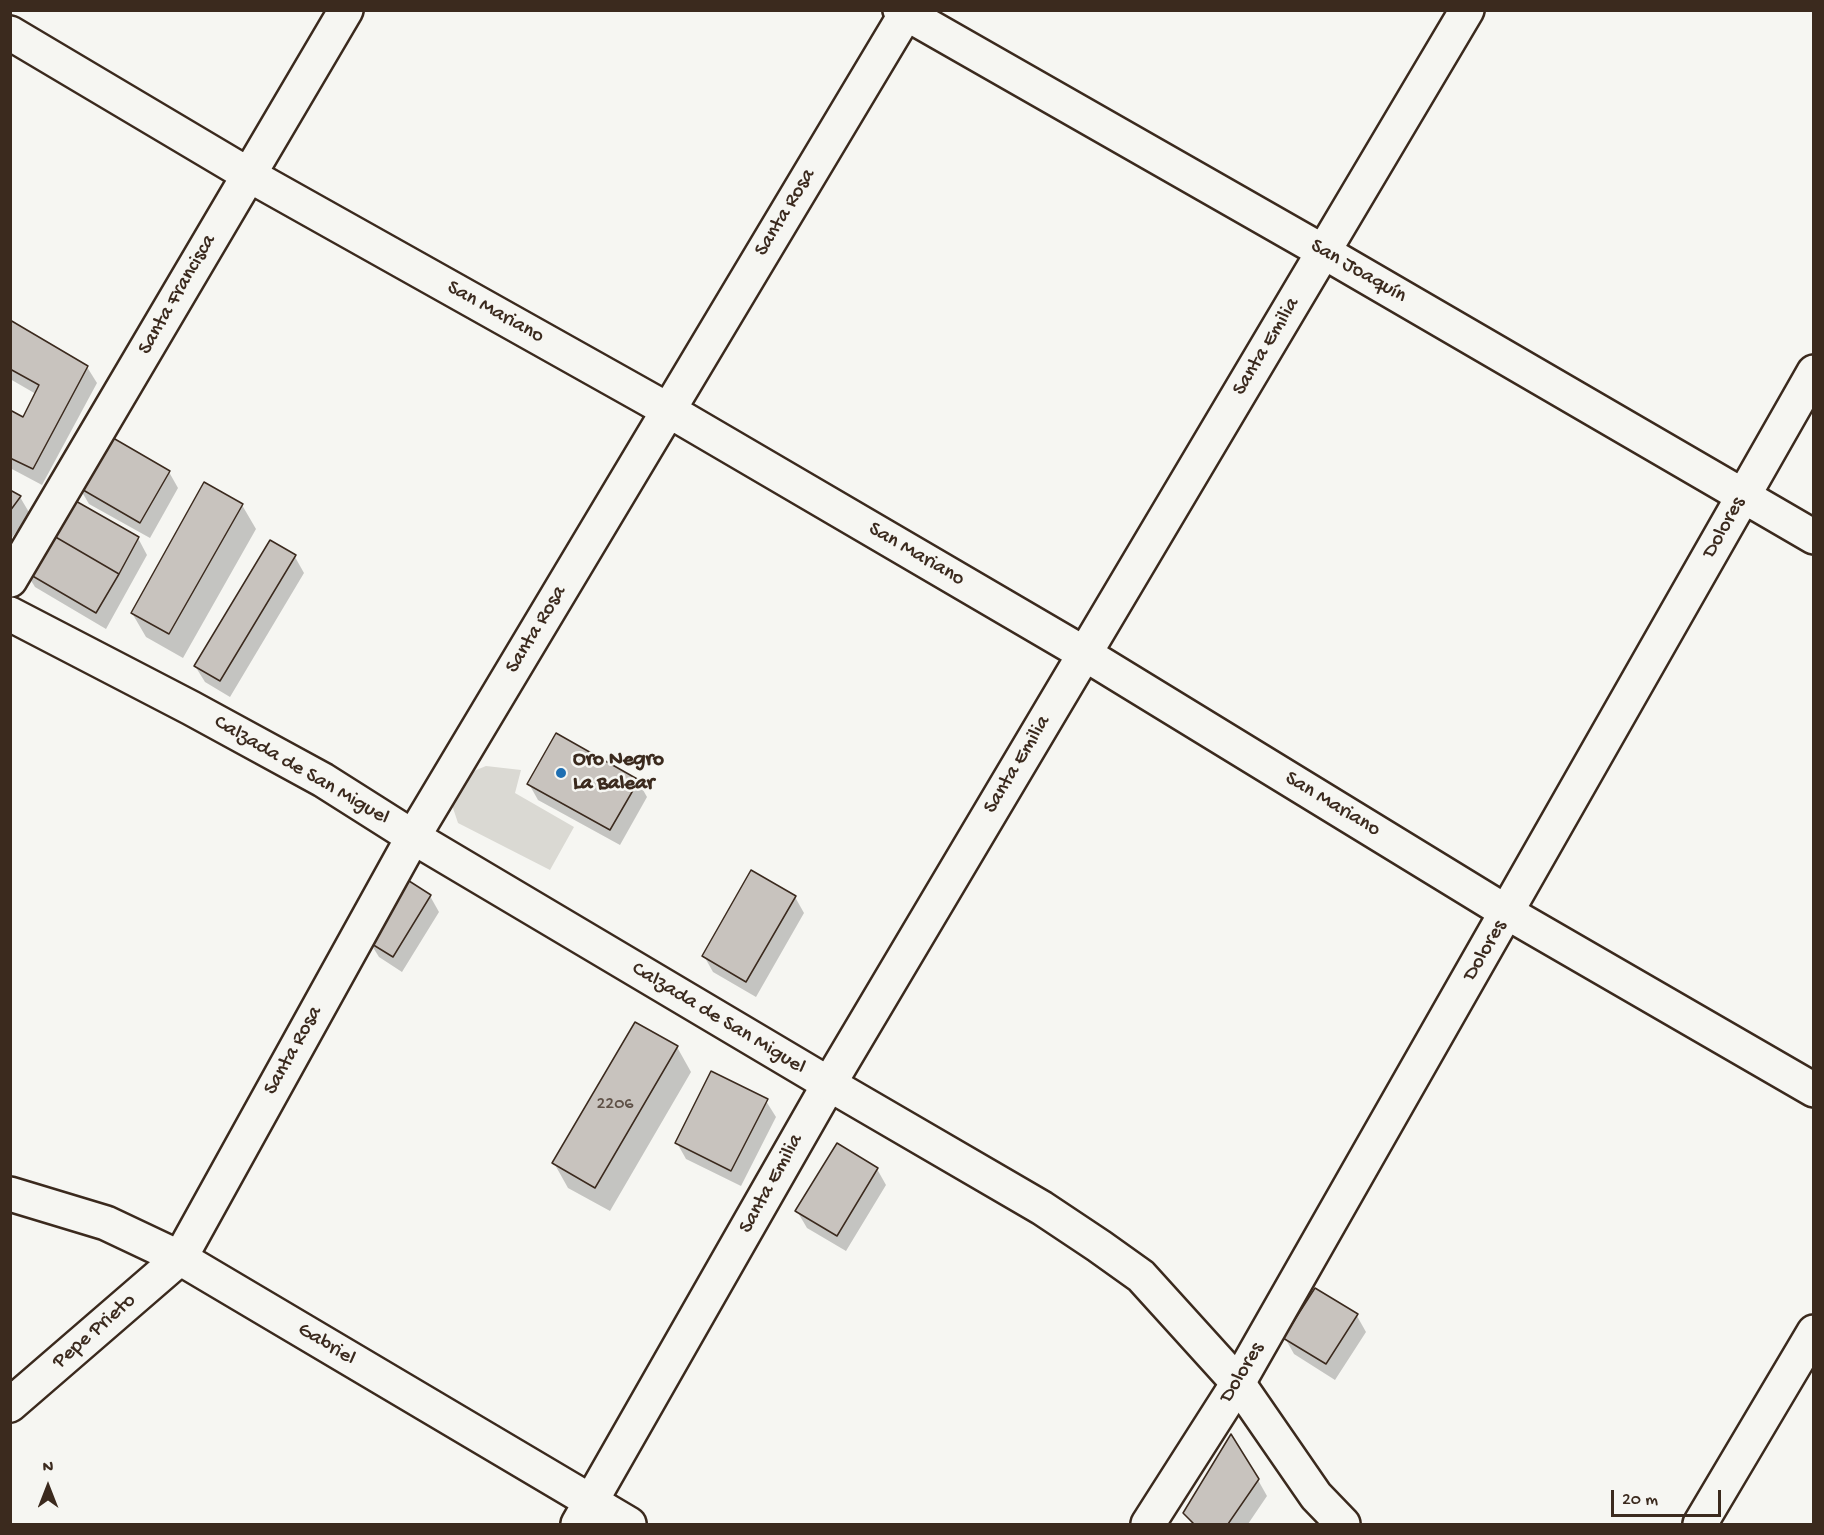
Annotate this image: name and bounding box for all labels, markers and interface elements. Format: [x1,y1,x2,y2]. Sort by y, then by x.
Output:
street label: Santa Rosa [750,165,822,261]
street label: Santa Francisca [133,230,223,360]
street label: San Joaquín [1305,234,1411,310]
street label: San Mariano [442,276,548,350]
street label: Santa Emilia [1228,293,1306,401]
street label: Dolores [1698,493,1752,563]
street label: San Mariano [863,517,969,593]
street label: Santa Rosa [501,582,573,678]
street label: Calzada de San Miguel [209,710,393,832]
street label: Santa Emilia [979,711,1057,819]
place label: Oro Negro La Balear [573,748,664,798]
marker: Oro Negro La Balear [554,766,568,780]
street label: San Mariano [1280,767,1384,843]
street label: Dolores [1459,916,1513,986]
street label: Calzada de San Miguel [626,957,810,1081]
street label: Santa Rosa [259,1002,329,1100]
house number: 2206 [597,1094,633,1116]
street label: Santa Emilia [734,1130,810,1238]
street label: Pepe Prieto [48,1289,142,1375]
street label: Gabriel [292,1318,360,1372]
street label: Dolores [1215,1338,1271,1408]
north arrow [18,1457,78,1517]
text: N [43,1459,53,1478]
scale bar [1614,1478,1724,1516]
text: 20 m [1622,1490,1658,1511]

